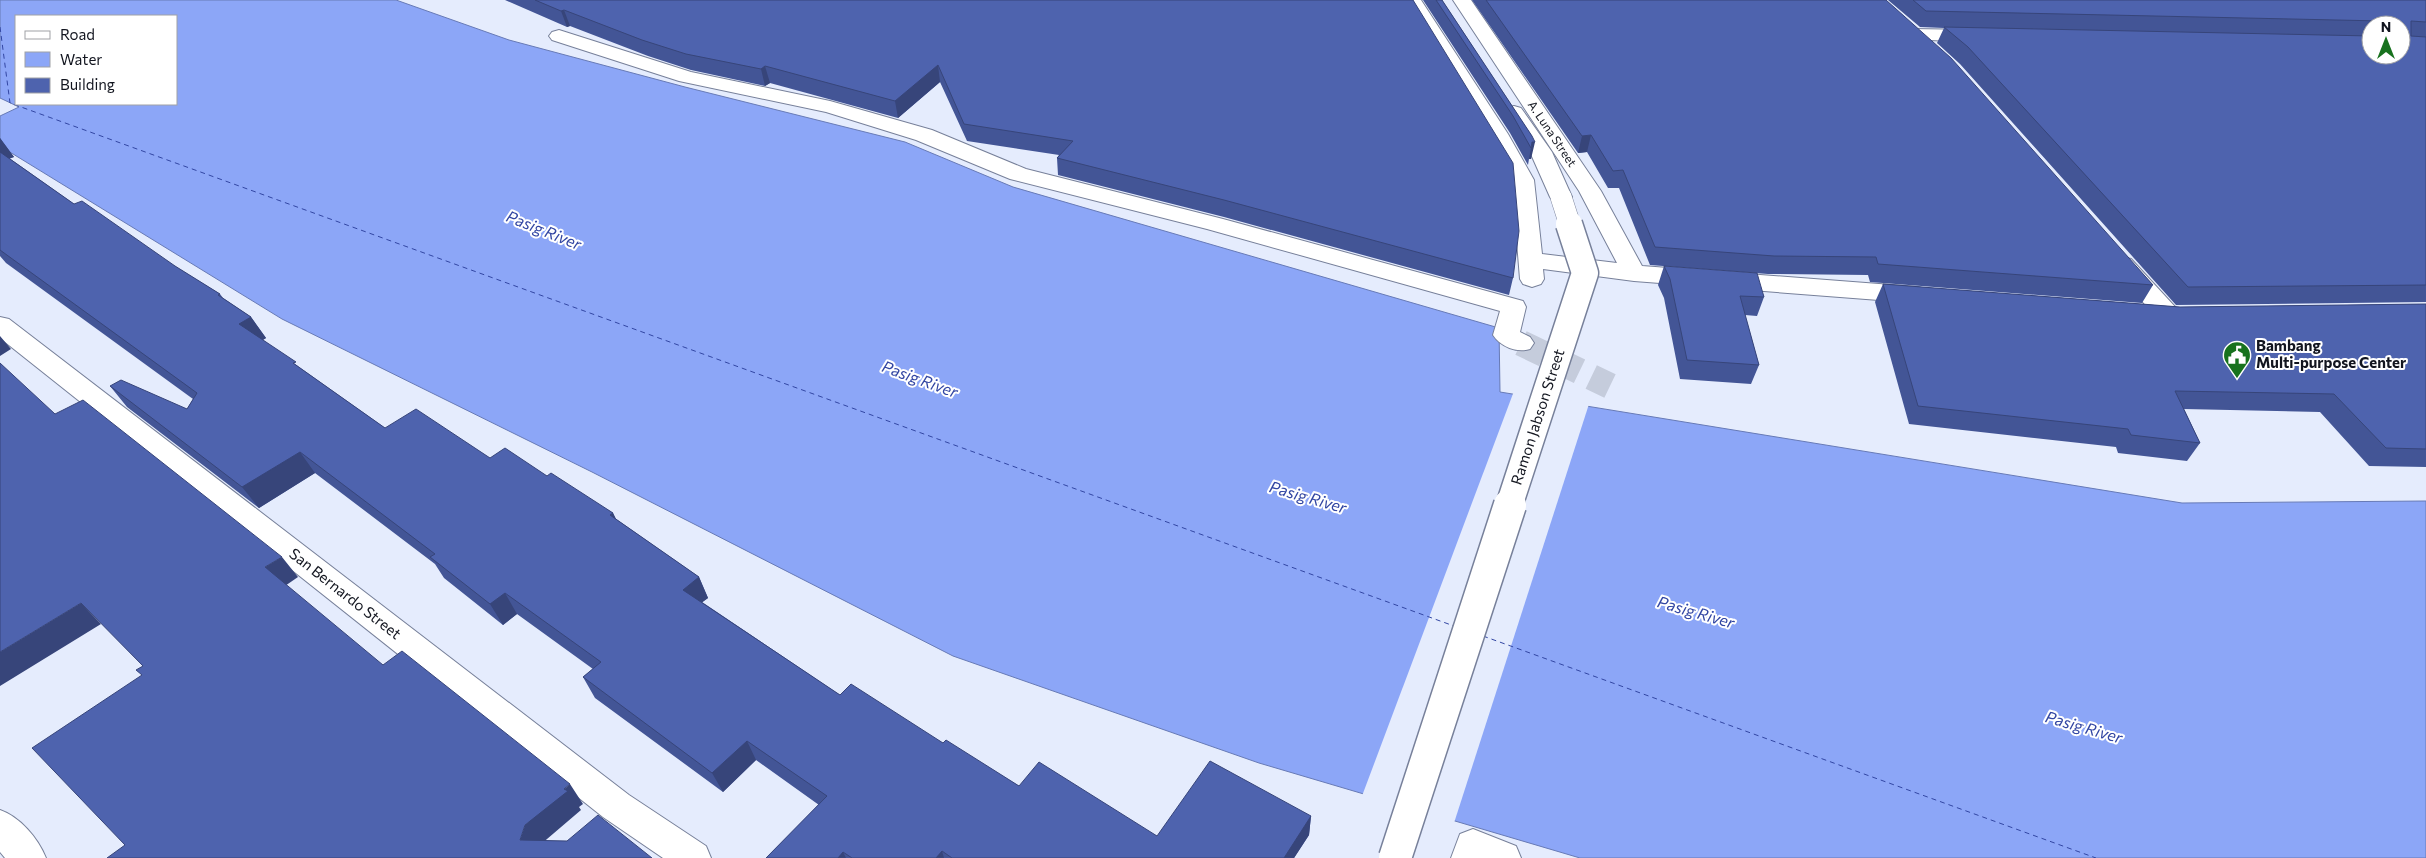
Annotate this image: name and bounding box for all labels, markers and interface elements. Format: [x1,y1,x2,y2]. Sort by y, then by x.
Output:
legend [15,15,178,105]
north arrow [2361,15,2411,65]
text: N [2381,18,2391,35]
text: Road [60,25,95,43]
text: Water [60,50,102,68]
text: Building [60,75,115,93]
street label: A. Luna Street [1526,98,1580,169]
water label: Pasig River [504,206,585,253]
place label: Bambang Multi-purpose Center [2256,336,2406,371]
public building icon: Bambang Multi-purpose Center [2222,340,2252,379]
street label: Ramon Jabson Street [1507,346,1568,487]
water label: Pasig River [880,356,961,401]
water label: Pasig River [1267,476,1349,517]
street label: San Bernardo Street [286,544,405,642]
water label: Pasig River [1655,591,1737,632]
water label: Pasig River [2043,706,2125,747]

